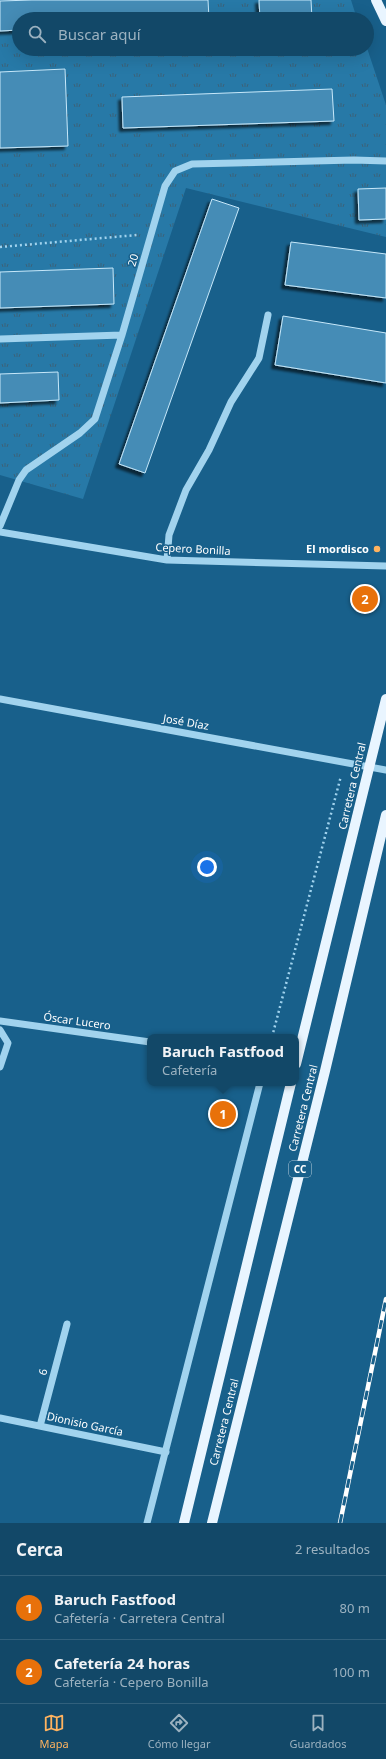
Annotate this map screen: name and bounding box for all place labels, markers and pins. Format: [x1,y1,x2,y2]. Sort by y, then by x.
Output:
place label: El mordisco [306,541,369,556]
marker: El mordisco [372,544,382,554]
pin: 2 [352,584,378,614]
pin: 1 [210,1099,236,1129]

